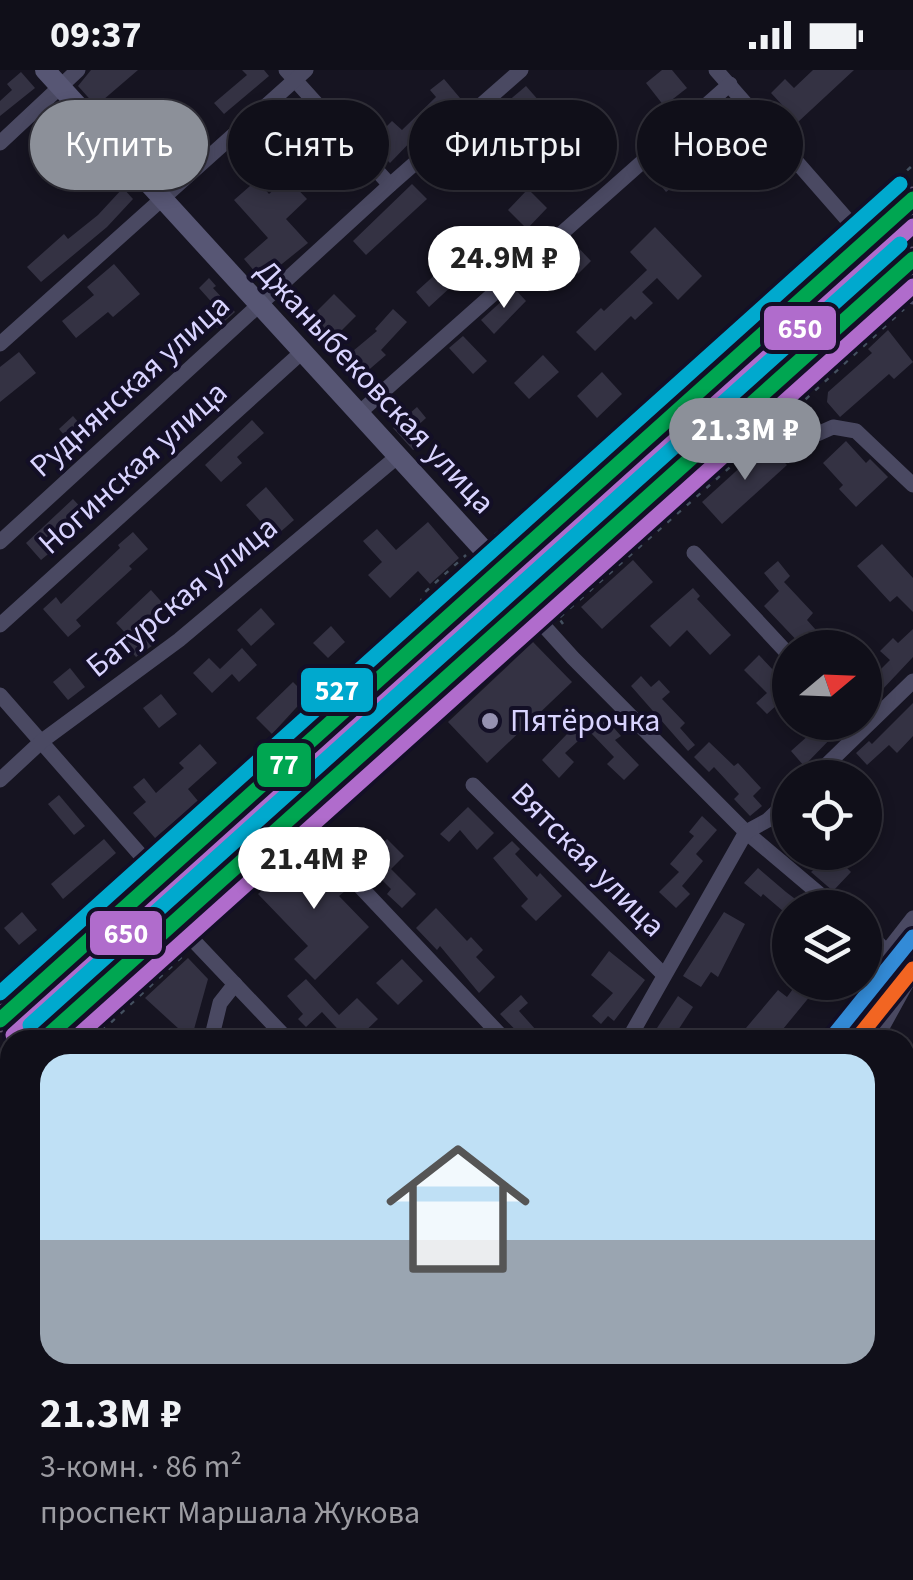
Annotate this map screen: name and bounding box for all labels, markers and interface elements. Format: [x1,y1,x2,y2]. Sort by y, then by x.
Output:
text: 09:37 [50,8,142,62]
chip: Купить [30,100,208,190]
chip: Снять [228,100,389,190]
chip: Фильтры [409,100,617,190]
chip: Новое [637,100,803,190]
pin: 24.9M ₽ [412,226,596,311]
text: 24.9M ₽ [450,235,558,281]
street label: Джаныбековская улица [245,250,505,524]
street label: Руднянская улица [20,283,240,489]
line badge: 650 [762,304,838,352]
text: 650 [778,309,822,349]
street label: Ногинская улица [28,370,238,566]
pin: 21.3M ₽ [653,398,837,483]
text: 21.3M ₽ [691,407,799,453]
street label: Батурская улица [76,505,288,689]
north arrow [772,630,882,740]
map controls [772,630,882,1000]
line badge: 527 [299,666,375,714]
text: 527 [315,671,359,711]
place label: Пятёрочка [510,698,660,744]
marker: Пятёрочка [479,710,501,732]
line badge: 77 [255,741,313,789]
text: 77 [269,745,299,785]
button: locate [772,760,882,870]
street label: Вятская улица [500,772,676,948]
pin: 21.4M ₽ [222,827,406,912]
text: 21.4M ₽ [260,836,368,882]
button: layers [772,890,882,1000]
line badge: 650 [88,909,164,957]
text: 650 [104,914,148,954]
icon: home [368,1119,548,1299]
text: 21.3M ₽ [40,1384,182,1444]
text: 3-комн. · 86 m² [40,1444,242,1490]
text: проспект Маршала Жукова [40,1490,420,1536]

